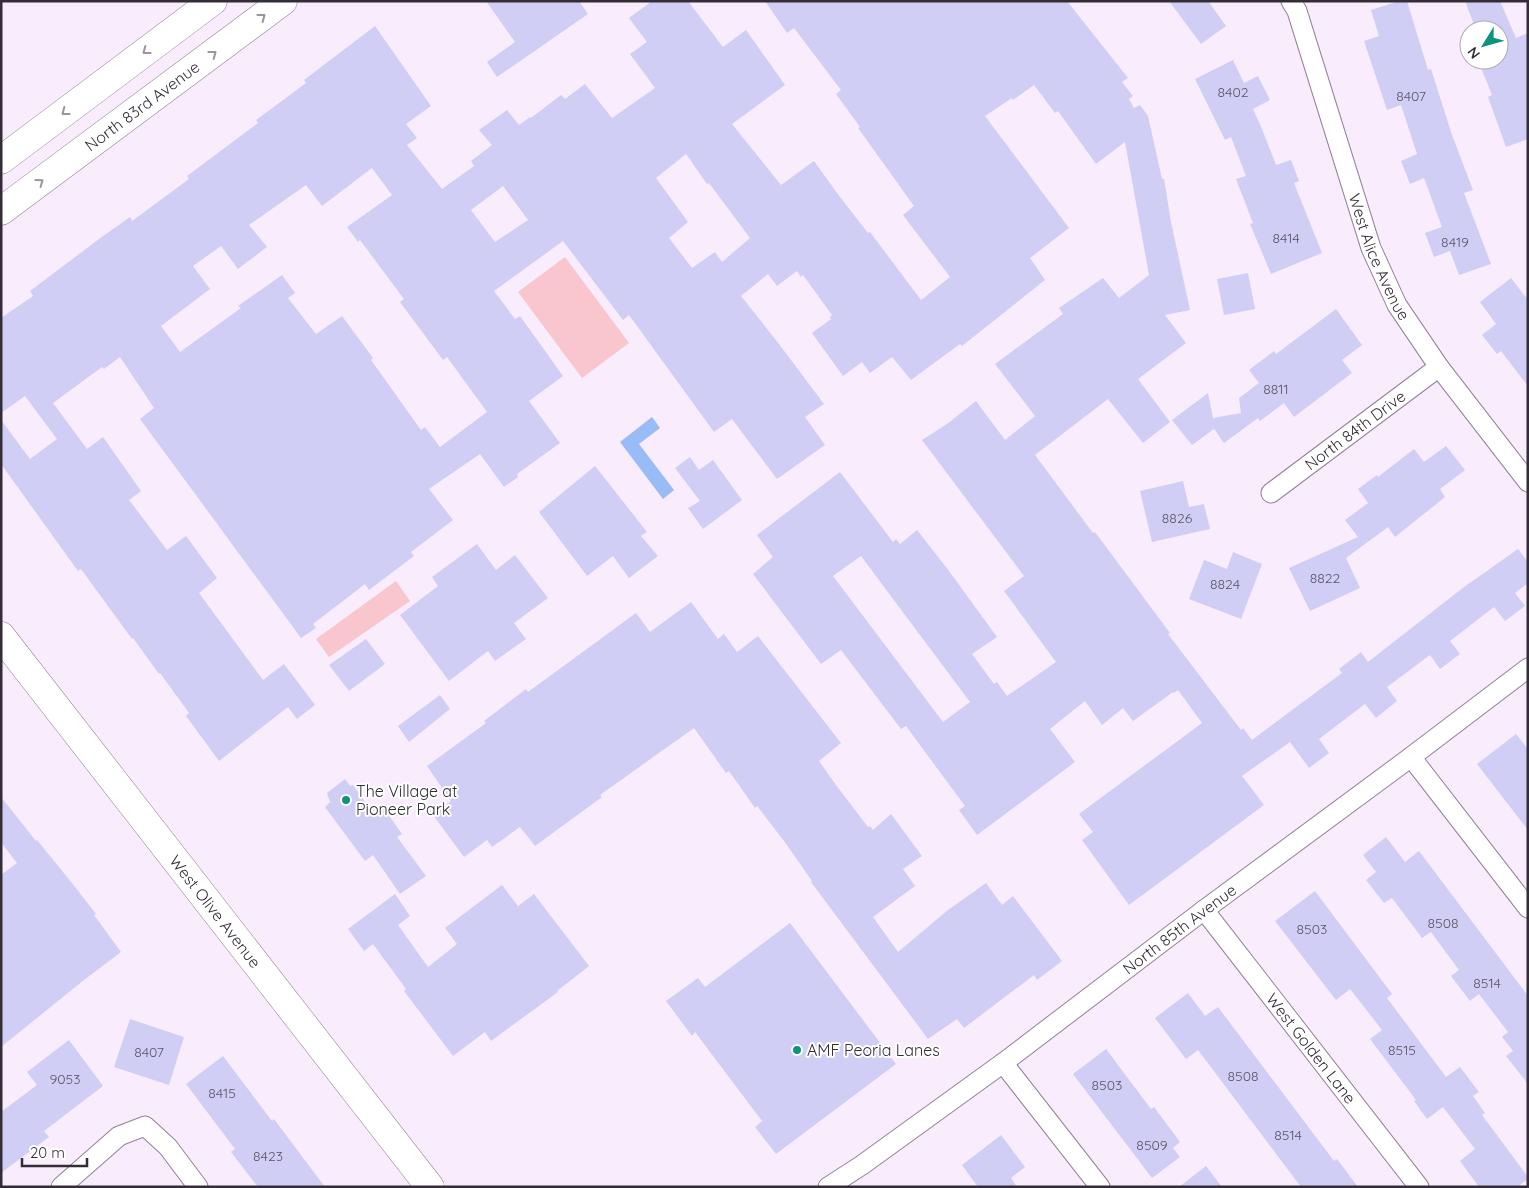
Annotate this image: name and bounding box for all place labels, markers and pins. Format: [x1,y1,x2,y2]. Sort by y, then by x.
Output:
place label: The Village at Pioneer Park [356,781,457,819]
marker: The Village at Pioneer Park [340,794,352,806]
place label: AMF Peoria Lanes [807,1040,940,1060]
marker: AMF Peoria Lanes [791,1044,803,1056]

